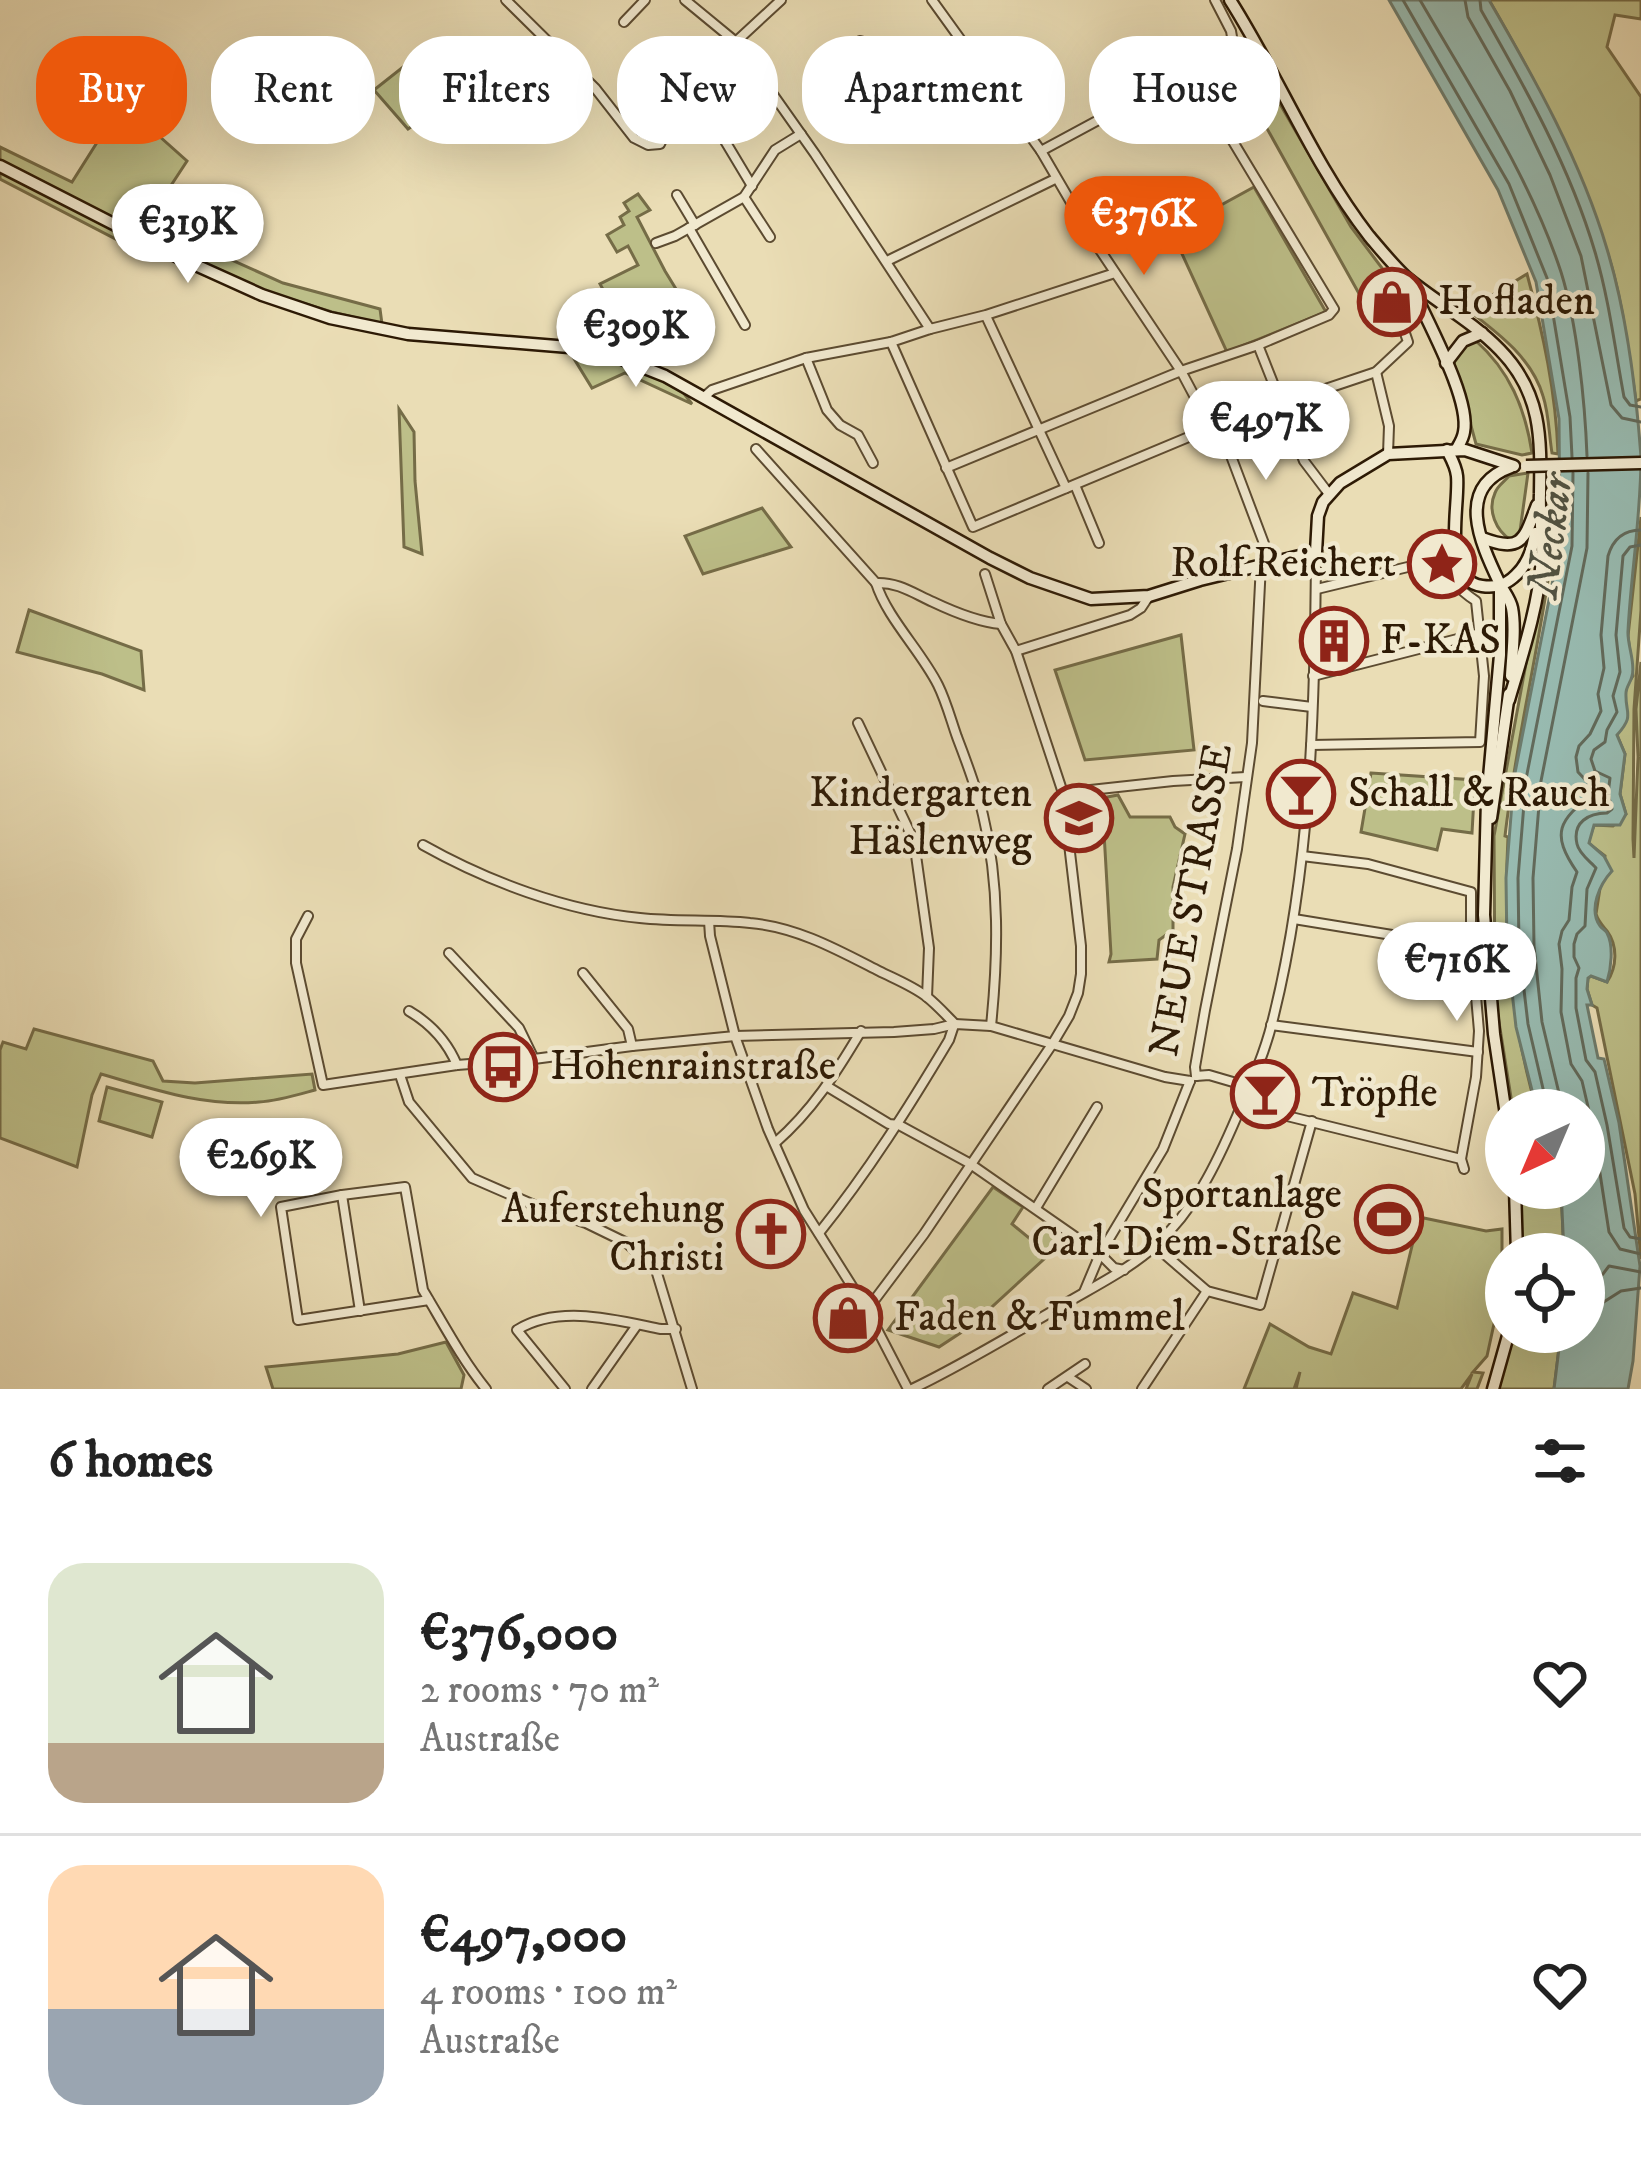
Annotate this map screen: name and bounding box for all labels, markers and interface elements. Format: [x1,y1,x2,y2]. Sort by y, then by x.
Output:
chip: Buy [36,36,187,144]
chip: Rent [211,36,375,144]
chip: Filters [399,36,593,144]
chip: New [617,36,778,144]
chip: Apartment [802,36,1065,144]
chip: House [1089,36,1280,144]
pin: €376K [1060,176,1228,278]
pin: €319K [104,184,272,286]
text: €376K [1091,190,1197,239]
text: €319K [139,198,237,247]
shop icon: Hofladen [1357,267,1427,337]
place label: Hofladen [1438,276,1595,328]
pin: €309K [552,288,720,390]
text: €309K [583,302,689,351]
pin: €497K [1182,381,1350,483]
text: €497K [1210,395,1322,444]
water label: Neckar [1515,468,1587,604]
place icon: Rolf Reichert [1407,529,1477,599]
place label: Rolf Reichert [1171,538,1396,590]
building icon: F-KAS [1299,606,1369,676]
place label: F-KAS [1380,615,1501,667]
street label: NEUE STRASSE [1139,739,1245,1061]
bar icon: Schall & Rauch [1266,759,1336,829]
place label: Kindergarten Häslenweg [809,768,1033,868]
place label: Schall & Rauch [1348,768,1610,820]
school or university icon: Kindergarten Häslenweg [1044,783,1114,853]
pin: €716K [1373,922,1541,1024]
text: €716K [1404,936,1510,985]
bus stop icon: Hohenrainstraße [468,1032,538,1102]
place label: Hohenrainstraße [550,1041,836,1093]
bar icon: Tröpfle [1230,1059,1300,1129]
place label: Tröpfle [1312,1068,1438,1120]
north arrow [1485,1089,1605,1209]
map controls [1485,1089,1605,1353]
pin: €269K [177,1118,345,1220]
text: €269K [206,1132,316,1181]
place label: Sportanlage Carl-Diem-Straße [1031,1169,1342,1269]
place label: Auferstehung Christi [501,1184,725,1284]
sports icon: Sportanlage Carl-Diem-Straße [1354,1184,1424,1254]
church icon: Auferstehung Christi [736,1199,806,1269]
button: locate [1485,1233,1605,1353]
shop icon: Faden & Fummel [813,1283,883,1353]
place label: Faden & Fummel [894,1292,1185,1344]
icon: filters [1527,1428,1593,1494]
text: 6 homes [48,1429,213,1493]
text: €376,000 [420,1602,618,1666]
icon: home [144,1611,288,1755]
icon: heart [1527,1650,1593,1716]
text: 2 rooms · 70 m² [420,1666,659,1715]
text: Austraße [420,1715,560,1764]
text: €497,000 [420,1904,627,1968]
icon: home [144,1913,288,2057]
icon: heart [1527,1952,1593,2018]
text: 4 rooms · 100 m² [420,1968,677,2017]
text: Austraße [420,2017,560,2066]

